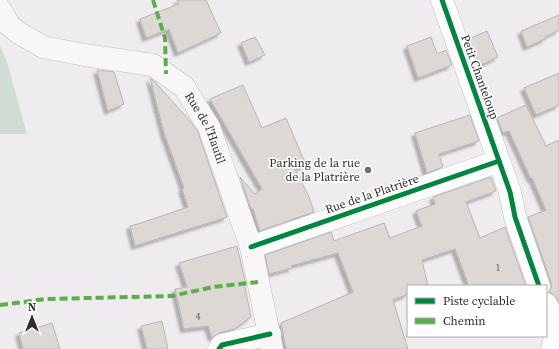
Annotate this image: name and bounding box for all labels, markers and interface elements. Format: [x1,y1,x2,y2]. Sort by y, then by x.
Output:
street label: Petit Chanteloup [457,32,503,122]
street label: Rue de l'Hautil [181,89,229,166]
place label: Parking de la rue de la Platrière [269,155,360,185]
marker: Parking de la rue de la Platrière [363,165,373,175]
street label: Rue de la Platrière [323,170,421,218]
house number: 1 [496,261,501,274]
legend [407,285,547,337]
text: Piste cyclable [443,293,515,309]
north arrow [12,297,52,337]
text: N [28,300,36,315]
house number: 4 [196,310,201,323]
text: Chemin [443,313,486,329]

